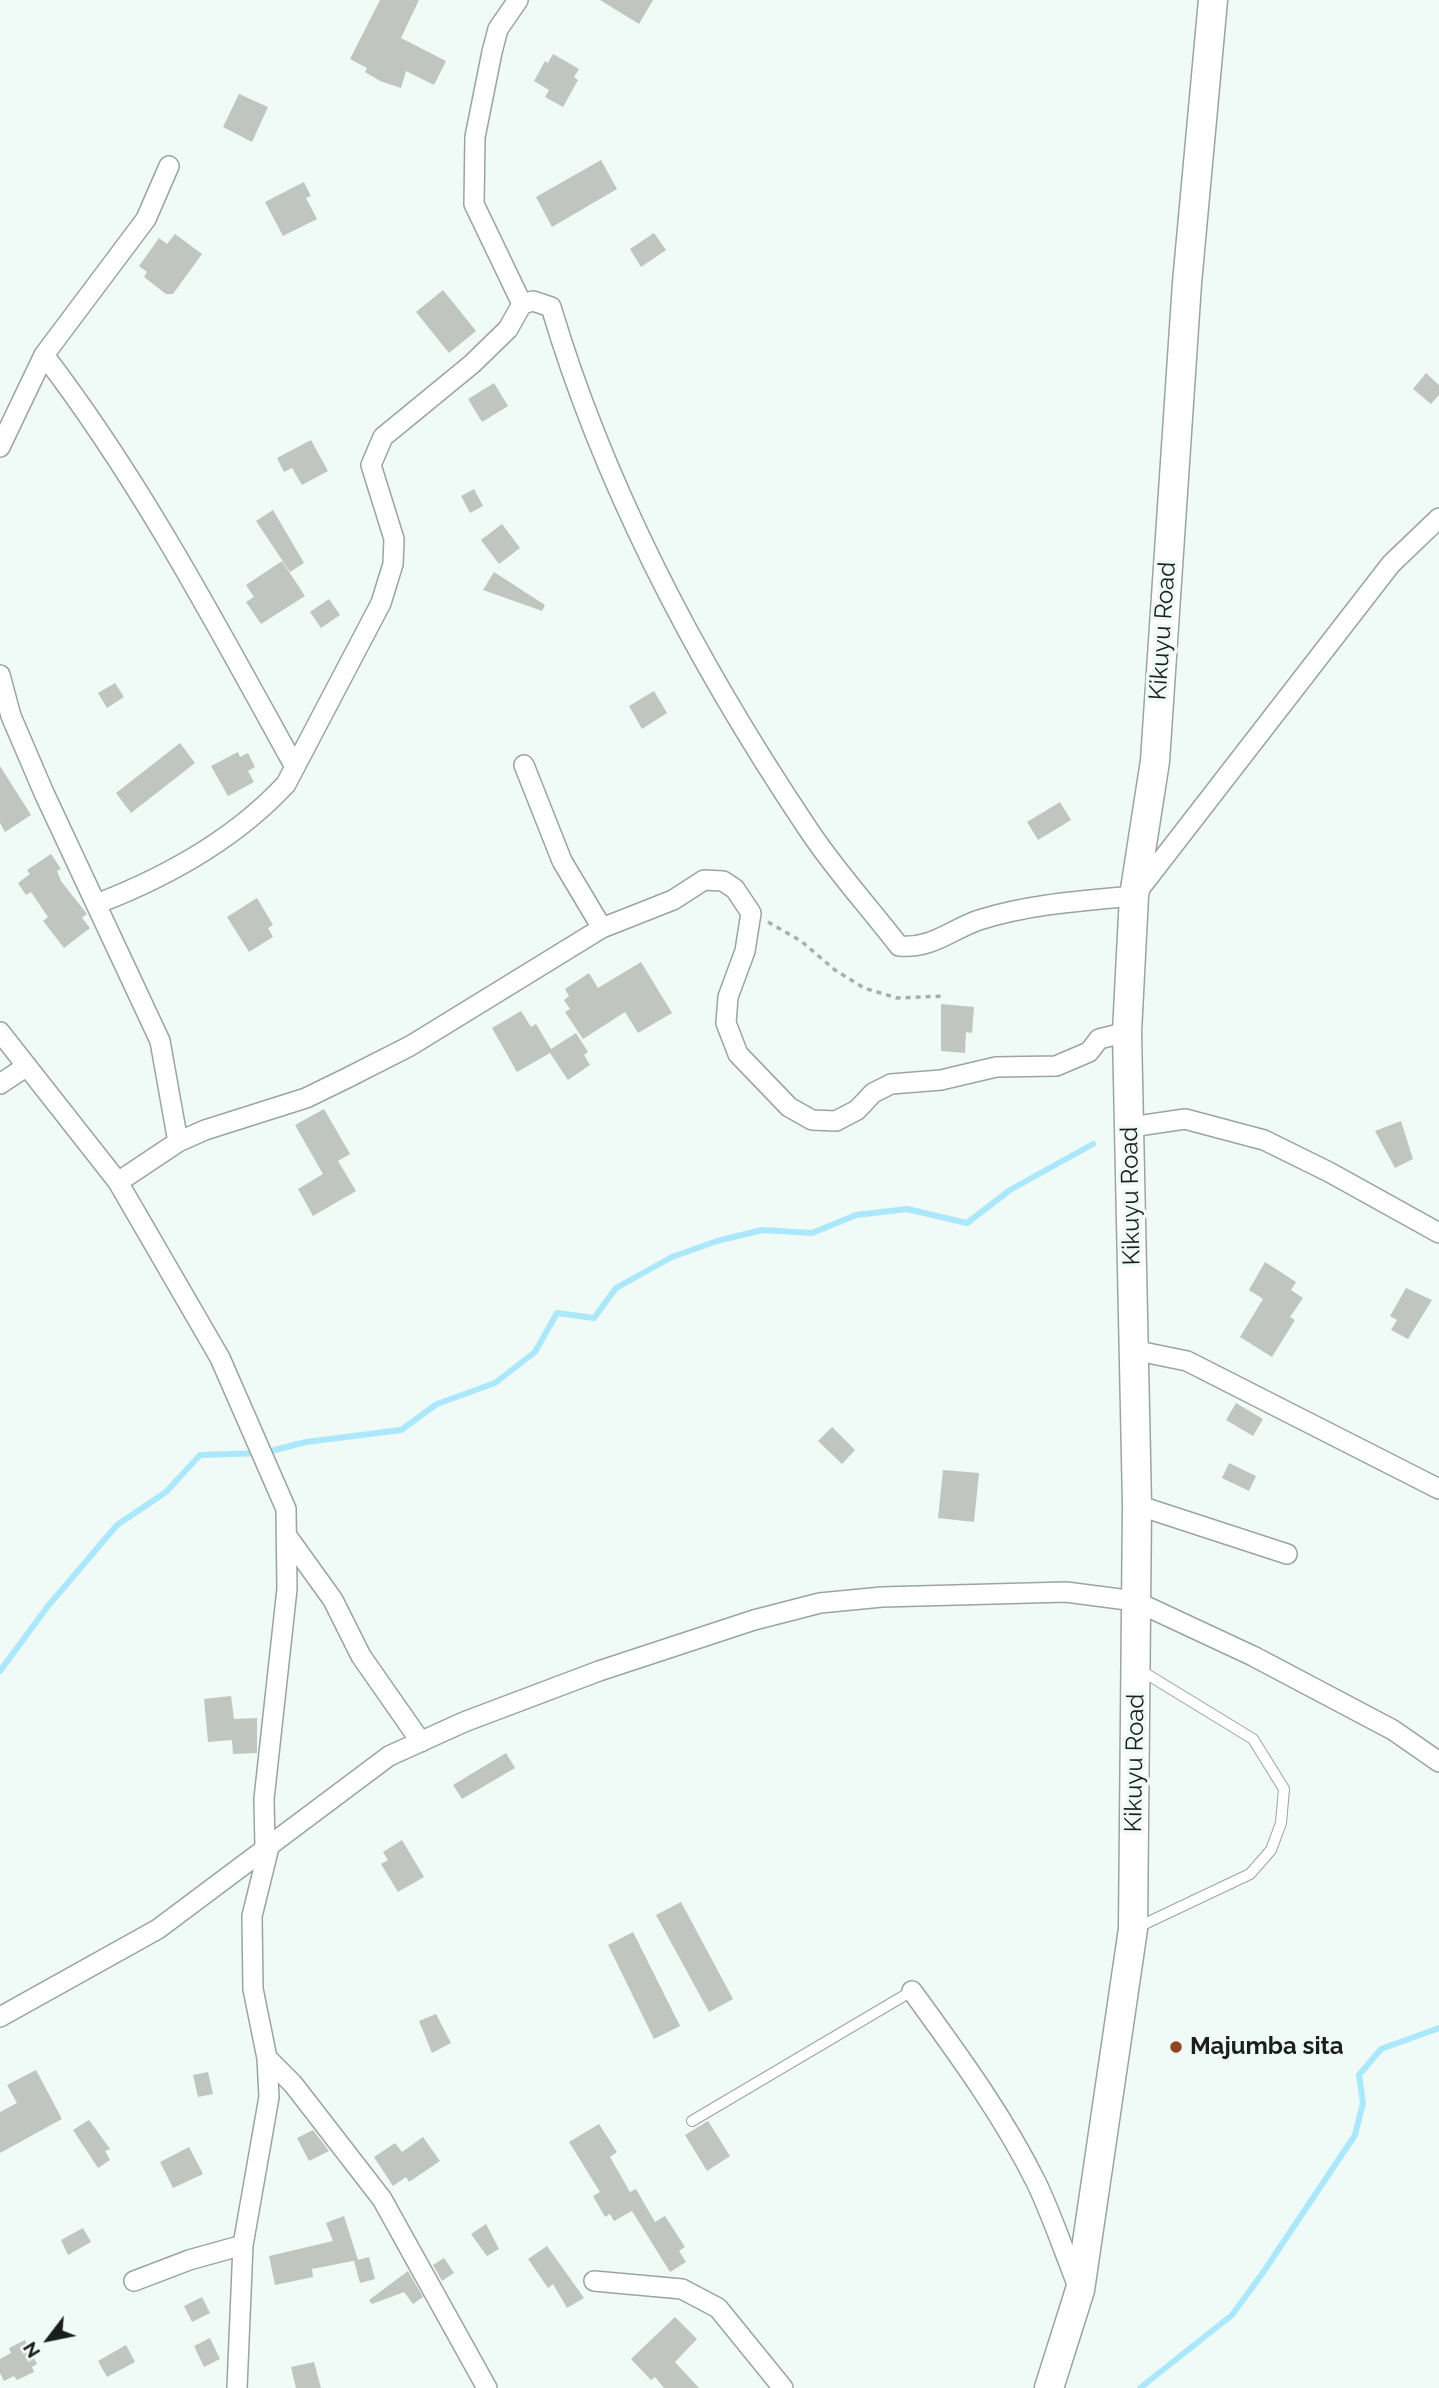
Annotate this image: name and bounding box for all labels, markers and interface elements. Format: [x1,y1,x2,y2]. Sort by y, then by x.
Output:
street label: Kikuyu Road [1144,561,1182,701]
street label: Kikuyu Road [1115,1126,1147,1266]
street label: Kikuyu Road [1119,1693,1151,1833]
place label: Majumba sita [1190,2033,1344,2061]
marker: Majumba sita [1168,2039,1184,2055]
north arrow [14,2304,84,2374]
text: N [18,2338,44,2362]

